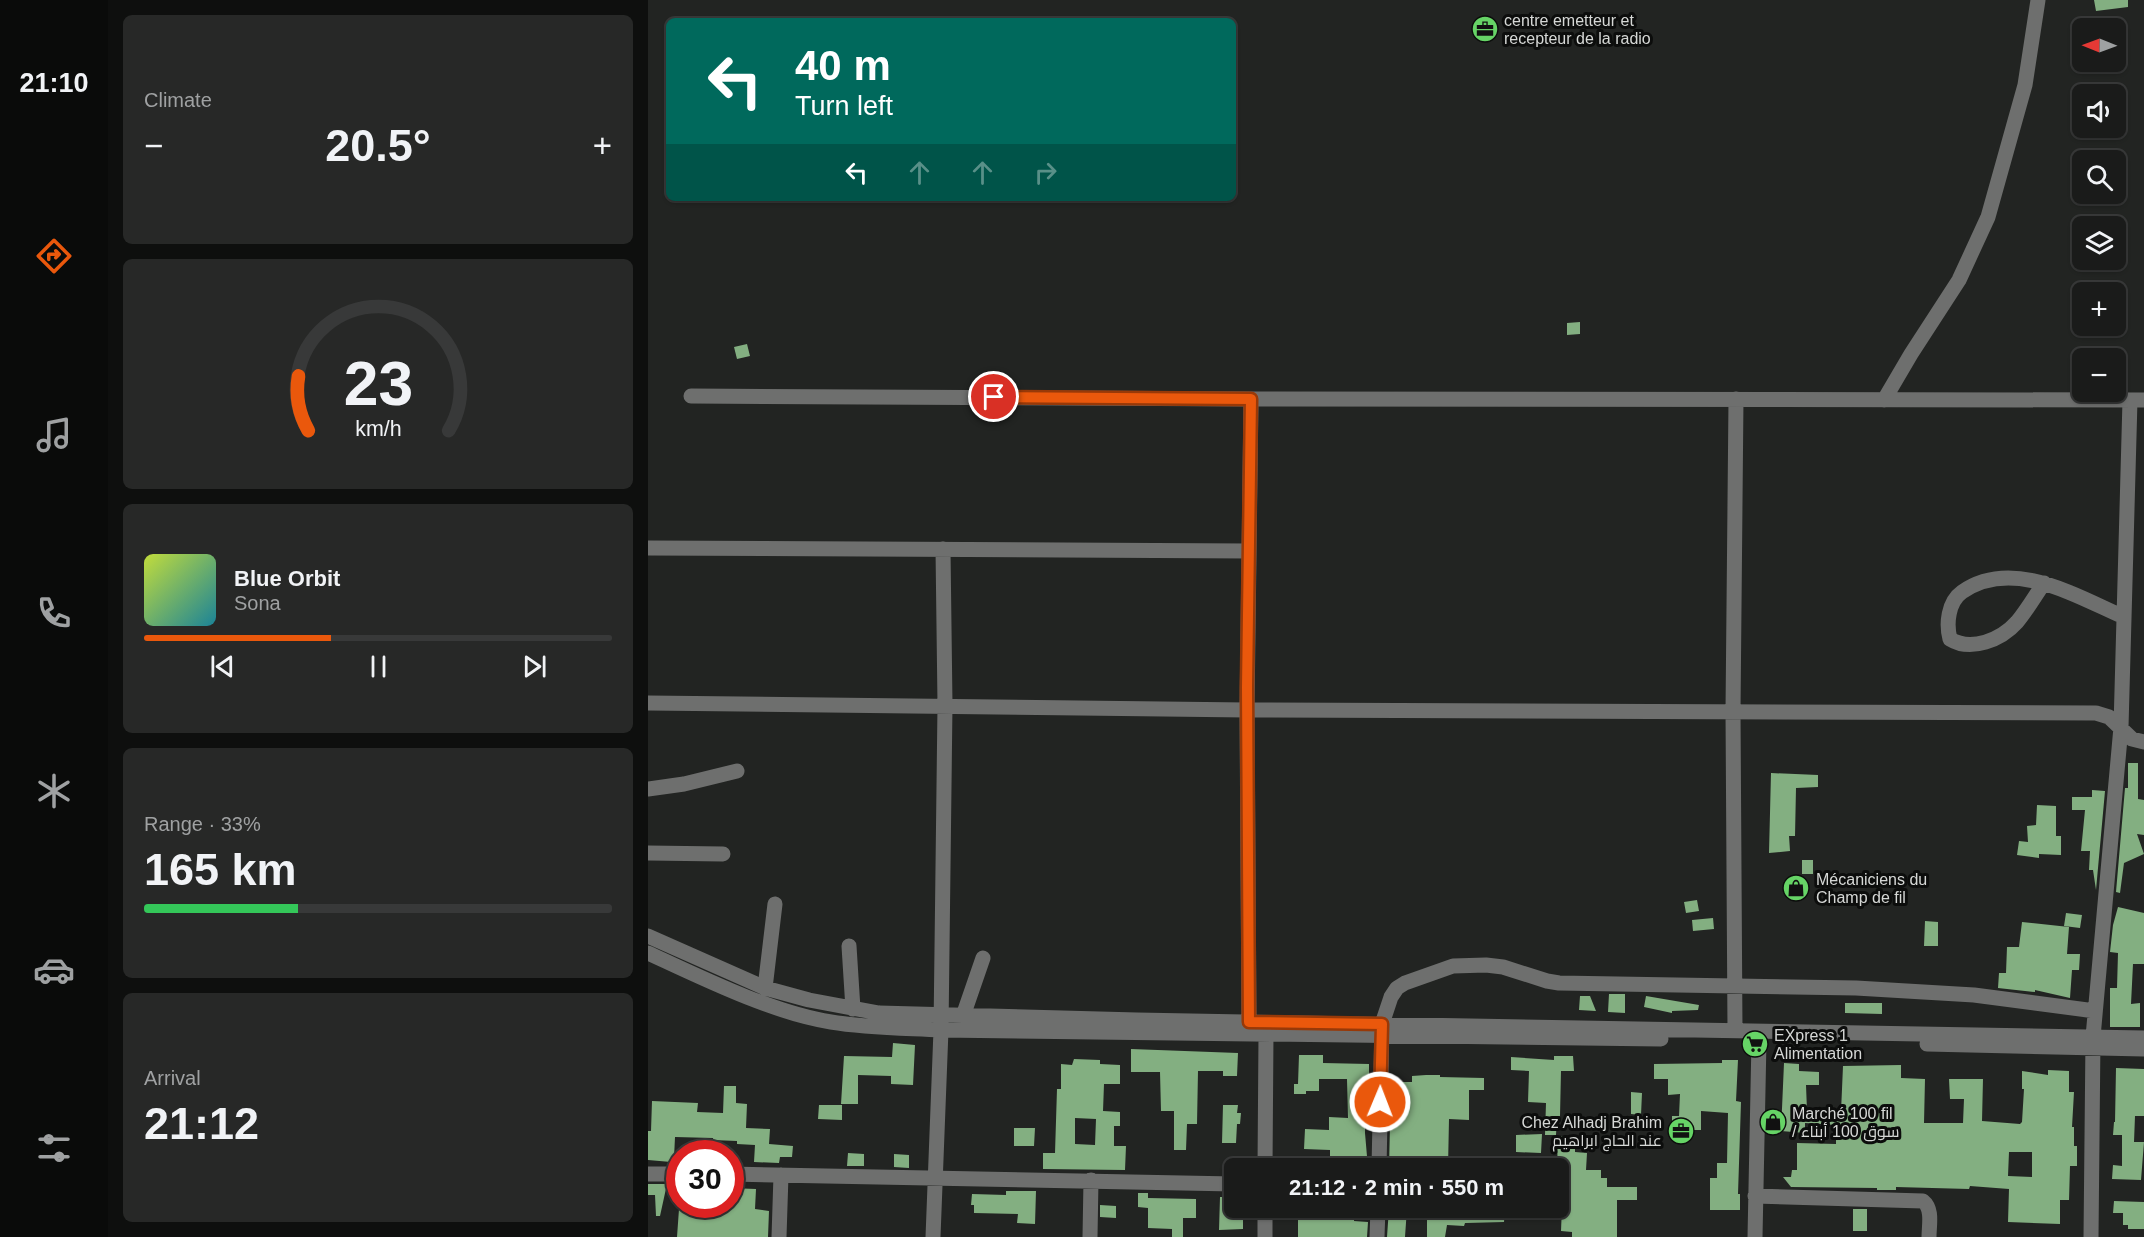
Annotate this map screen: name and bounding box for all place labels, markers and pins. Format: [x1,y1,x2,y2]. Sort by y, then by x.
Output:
place label: centre emetteur et recepteur de la radio [1504,12,1651,47]
office icon: centre emetteur et recepteur de la radio [1470,14,1500,44]
pin [968,371,1019,422]
place label: Mécaniciens du Champ de fil [1816,871,1927,906]
shop icon: Mécaniciens du Champ de fil [1781,873,1811,903]
place label: EXpress 1 Alimentation [1774,1027,1862,1062]
supermarket icon: EXpress 1 Alimentation [1740,1029,1770,1059]
place label: Marché 100 fil / سوق 100 أبناء [1792,1105,1899,1142]
shop icon: Marché 100 fil / سوق 100 أبناء [1758,1107,1788,1137]
place label: Chez Alhadj Brahim عند الحاج ابراهيم [1521,1114,1662,1152]
office icon: Chez Alhadj Brahim عند الحاج ابراهيم [1666,1116,1696,1146]

